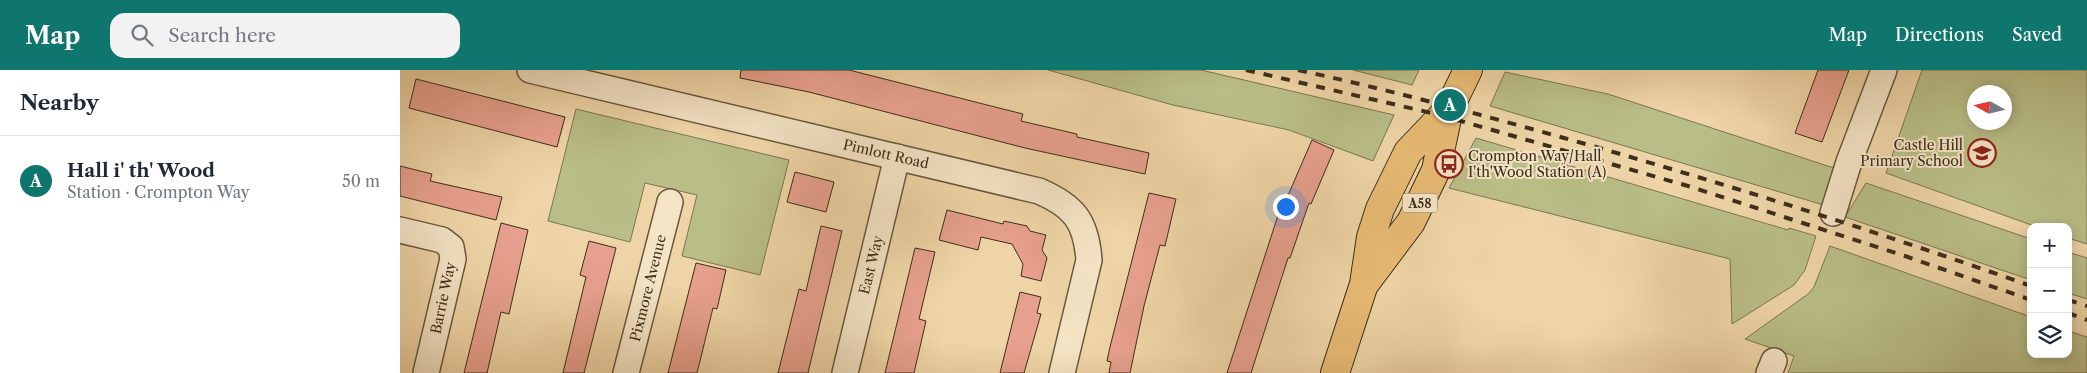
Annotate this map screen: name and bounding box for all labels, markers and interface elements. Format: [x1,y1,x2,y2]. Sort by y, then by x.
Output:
search box [110,13,460,58]
text: Map [25,21,80,50]
icon: search [128,21,156,49]
text: Search here [168,24,276,47]
text: Map [1828,24,1867,46]
text: Directions [1895,24,1984,46]
text: Saved [2012,24,2062,46]
north arrow [1967,85,2012,130]
pin: A [1434,86,1466,124]
text: Nearby [20,90,99,115]
street label: Pimlott Road [841,135,931,173]
place label: Castle Hill Primary School [1860,136,1963,170]
school or university icon: Castle Hill Primary School [1967,138,1997,168]
place label: Crompton Way/Hall I'th'Wood Station (A) [1468,147,1606,181]
bus stop icon: Crompton Way/Hall I'th'Wood Station (A) [1434,149,1464,179]
text: Hall i' th' Wood [67,159,215,182]
text: A [30,171,42,191]
text: 50 m [342,171,380,191]
text: Station · Crompton Way [67,182,250,202]
your location [1273,194,1299,220]
road number: A58 [1402,194,1438,212]
map controls [2027,223,2072,358]
button: + [2027,223,2072,268]
street label: Pixmore Avenue [626,232,670,343]
street label: East Way [855,233,887,296]
street label: Barrie Way [427,260,459,336]
button: − [2027,268,2072,313]
button: layers [2027,313,2072,358]

